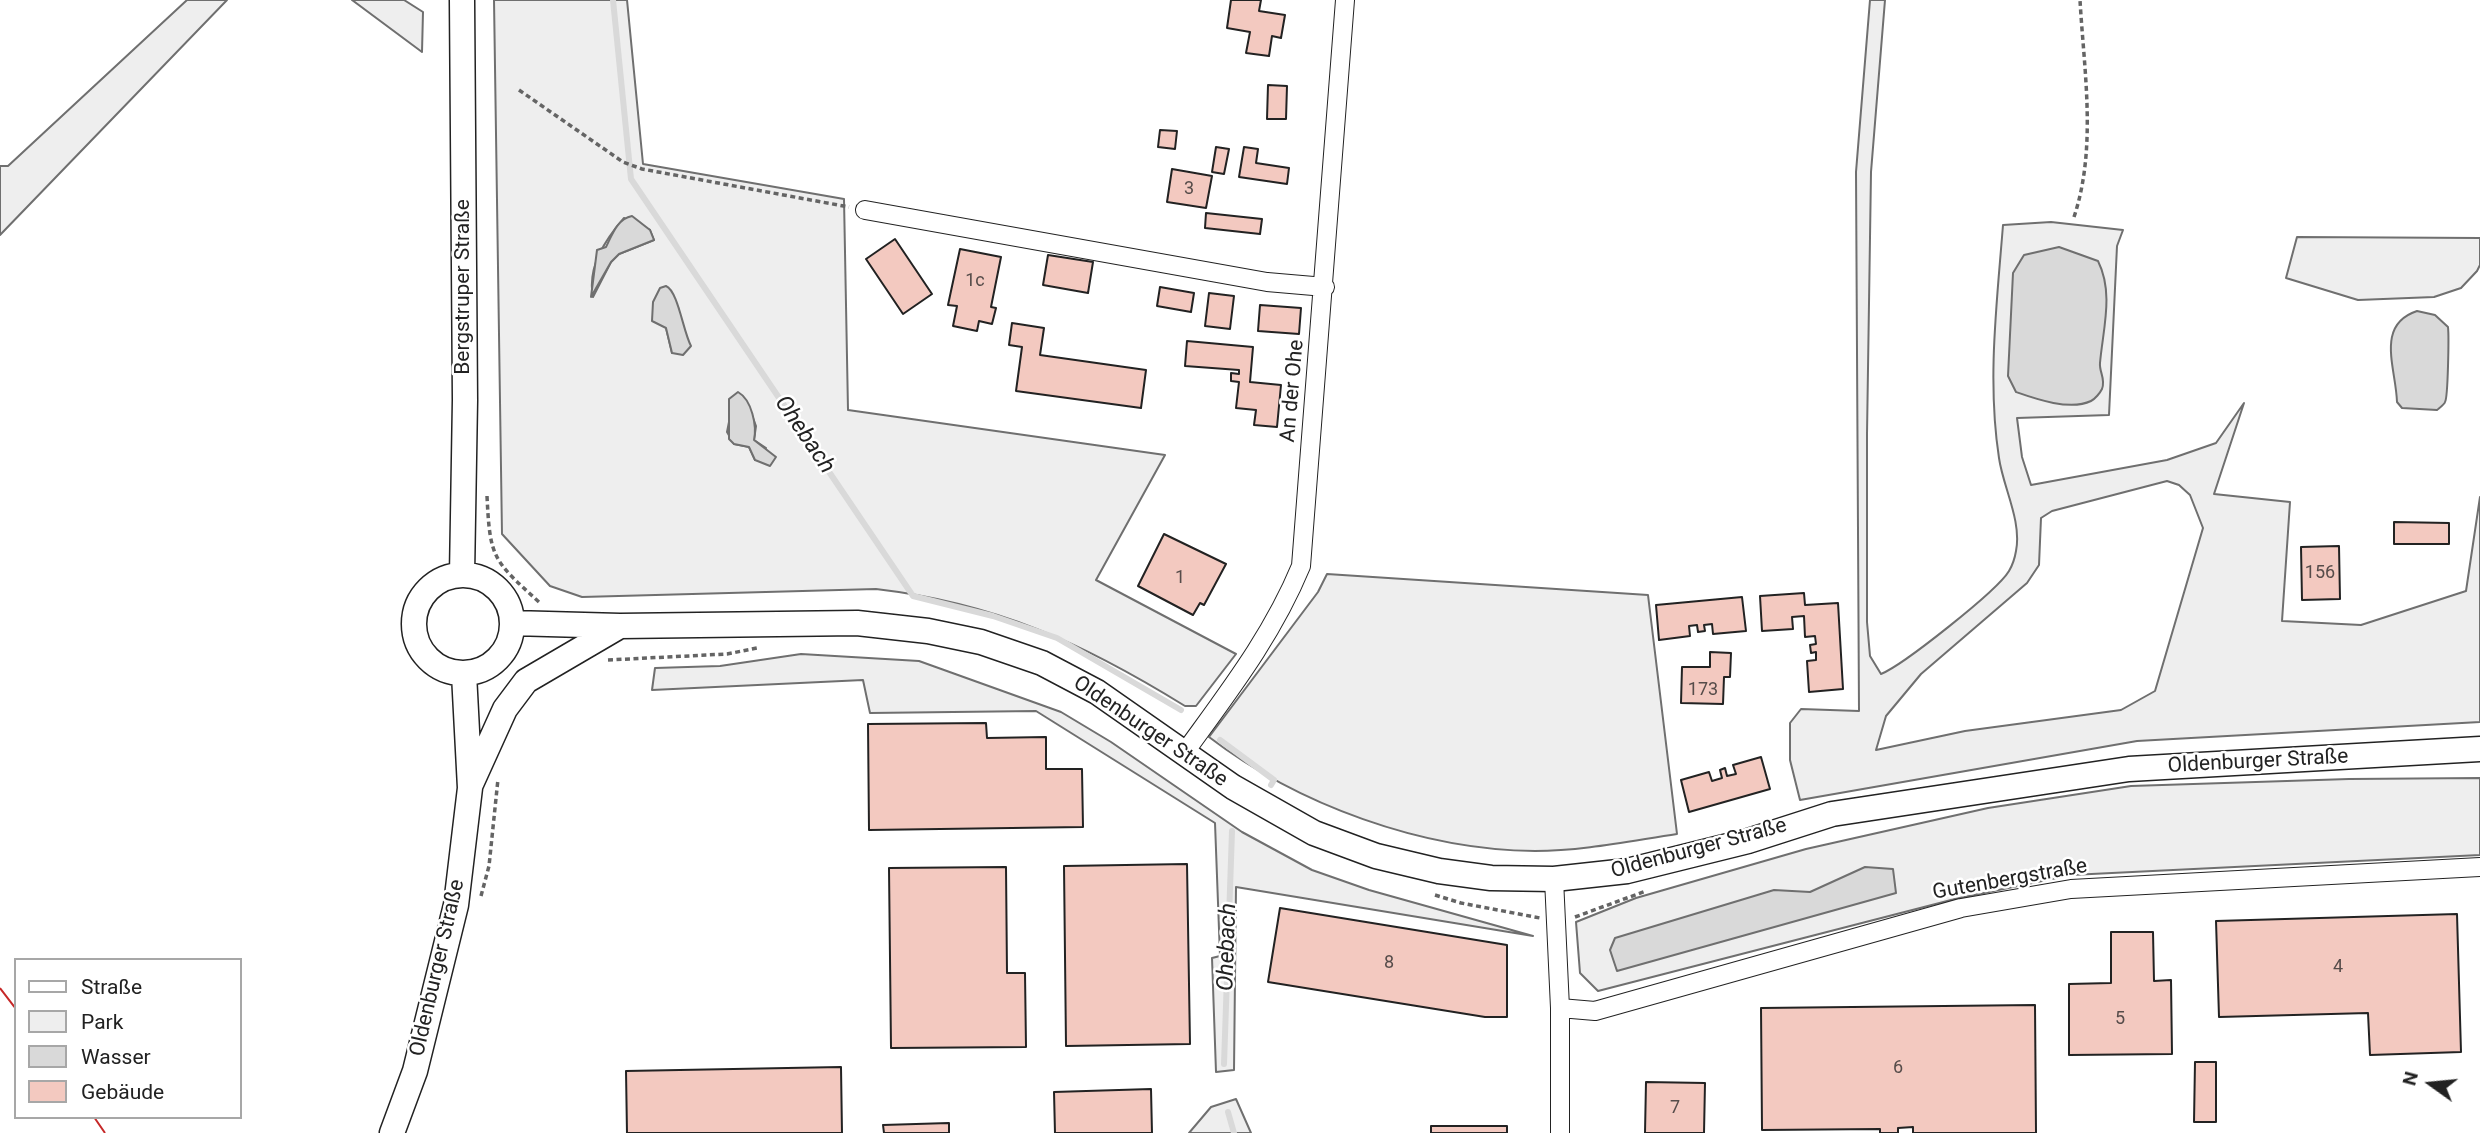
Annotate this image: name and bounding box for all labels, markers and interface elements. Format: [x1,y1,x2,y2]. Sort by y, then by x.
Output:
house number: 3 [1184,178,1194,200]
street label: Bergstruper Straße [451,199,477,375]
house number: 1c [965,270,985,292]
street label: An der Ohe [1276,339,1310,443]
water label: Ohebach [768,391,840,479]
house number: 156 [2305,562,2335,584]
house number: 1 [1175,567,1185,589]
street label: Oldenburger Straße [1068,671,1232,793]
house number: 173 [1688,679,1718,701]
street label: Oldenburger Straße [2167,745,2349,779]
street label: Oldenburger Straße [1608,813,1790,885]
street label: Gutenbergstraße [1931,854,2089,906]
street label: Oldenburger Straße [405,877,471,1059]
water label: Ohebach [1213,902,1243,992]
house number: 8 [1384,952,1394,974]
house number: 4 [2333,956,2343,978]
legend [14,958,242,1119]
text: Straße [81,975,142,999]
house number: 5 [2115,1008,2125,1030]
text: Park [81,1010,123,1034]
text: Wasser [81,1045,151,1069]
north arrow [2396,1049,2466,1119]
house number: 6 [1893,1057,1903,1079]
text: N [2397,1069,2423,1088]
text: Gebäude [81,1080,164,1104]
house number: 7 [1670,1097,1680,1119]

